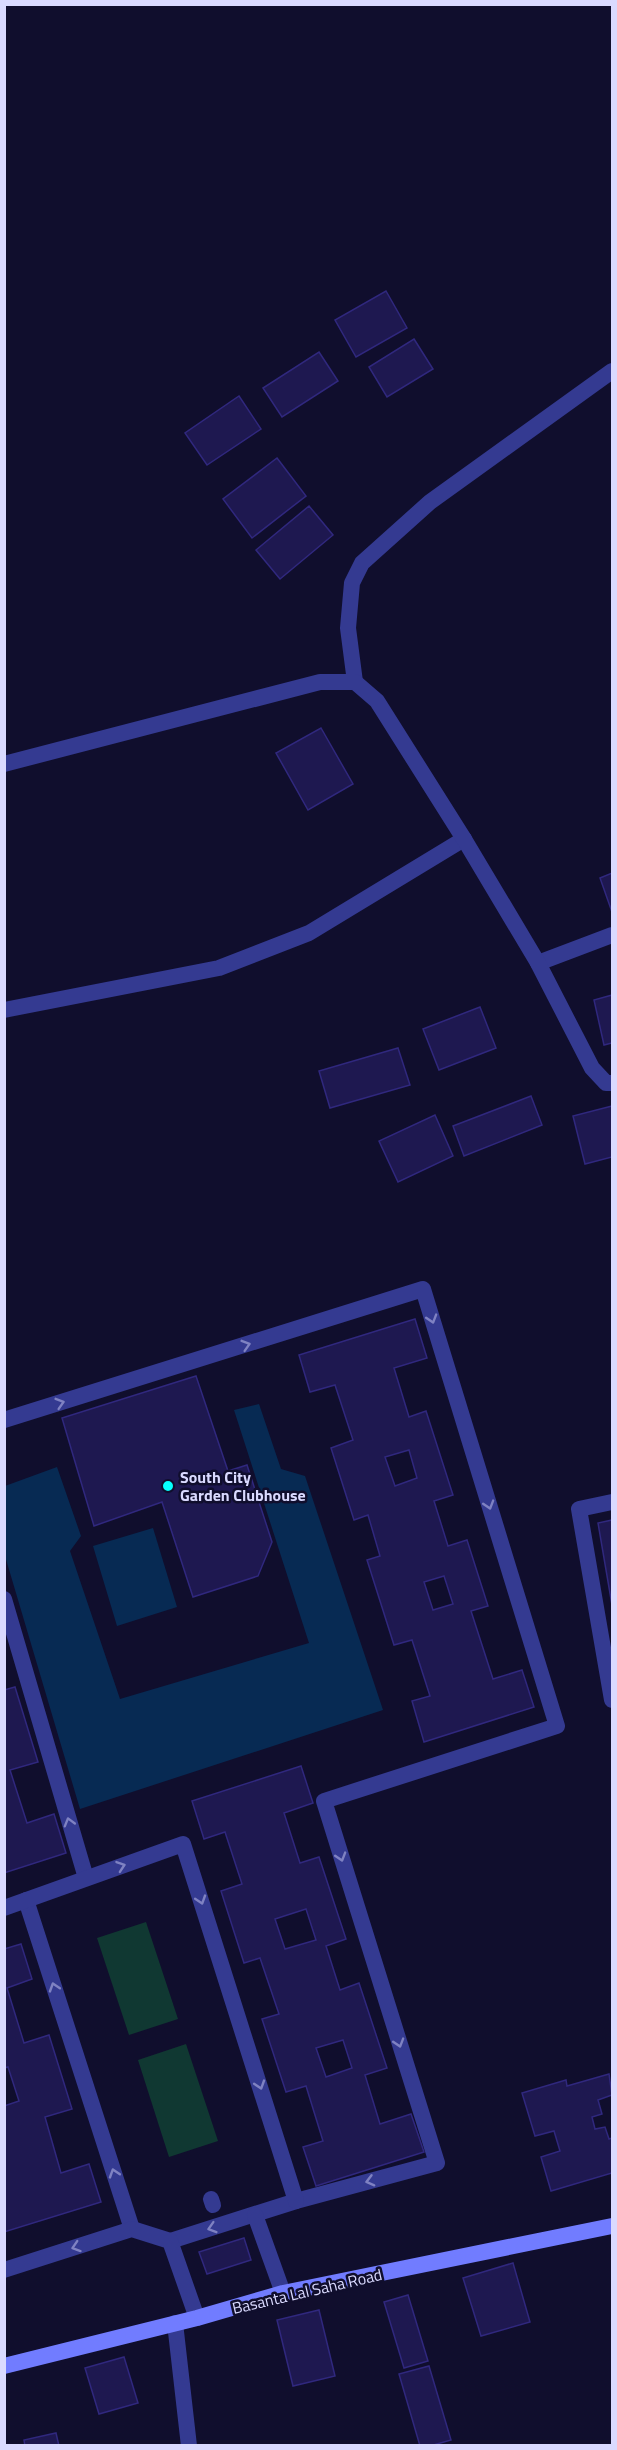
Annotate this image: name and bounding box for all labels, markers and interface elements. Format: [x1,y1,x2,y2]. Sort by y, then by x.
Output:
one-way arrow [425,1313,437,1324]
one-way arrow [240,1340,251,1352]
one-way arrow [54,1398,65,1410]
place label: South City Garden Clubhouse [180,1465,306,1507]
marker: South City Garden Clubhouse [161,1479,175,1493]
one-way arrow [482,1499,494,1510]
one-way arrow [64,1817,76,1828]
one-way arrow [334,1851,346,1862]
one-way arrow [115,1860,126,1873]
one-way arrow [194,1894,206,1905]
one-way arrow [49,1982,61,1993]
one-way arrow [392,2037,404,2048]
one-way arrow [253,2079,265,2090]
one-way arrow [109,2168,121,2179]
one-way arrow [365,2174,376,2186]
one-way arrow [207,2221,218,2233]
one-way arrow [71,2240,82,2252]
street label: Basanta Lal Saha Road [230,2262,384,2320]

